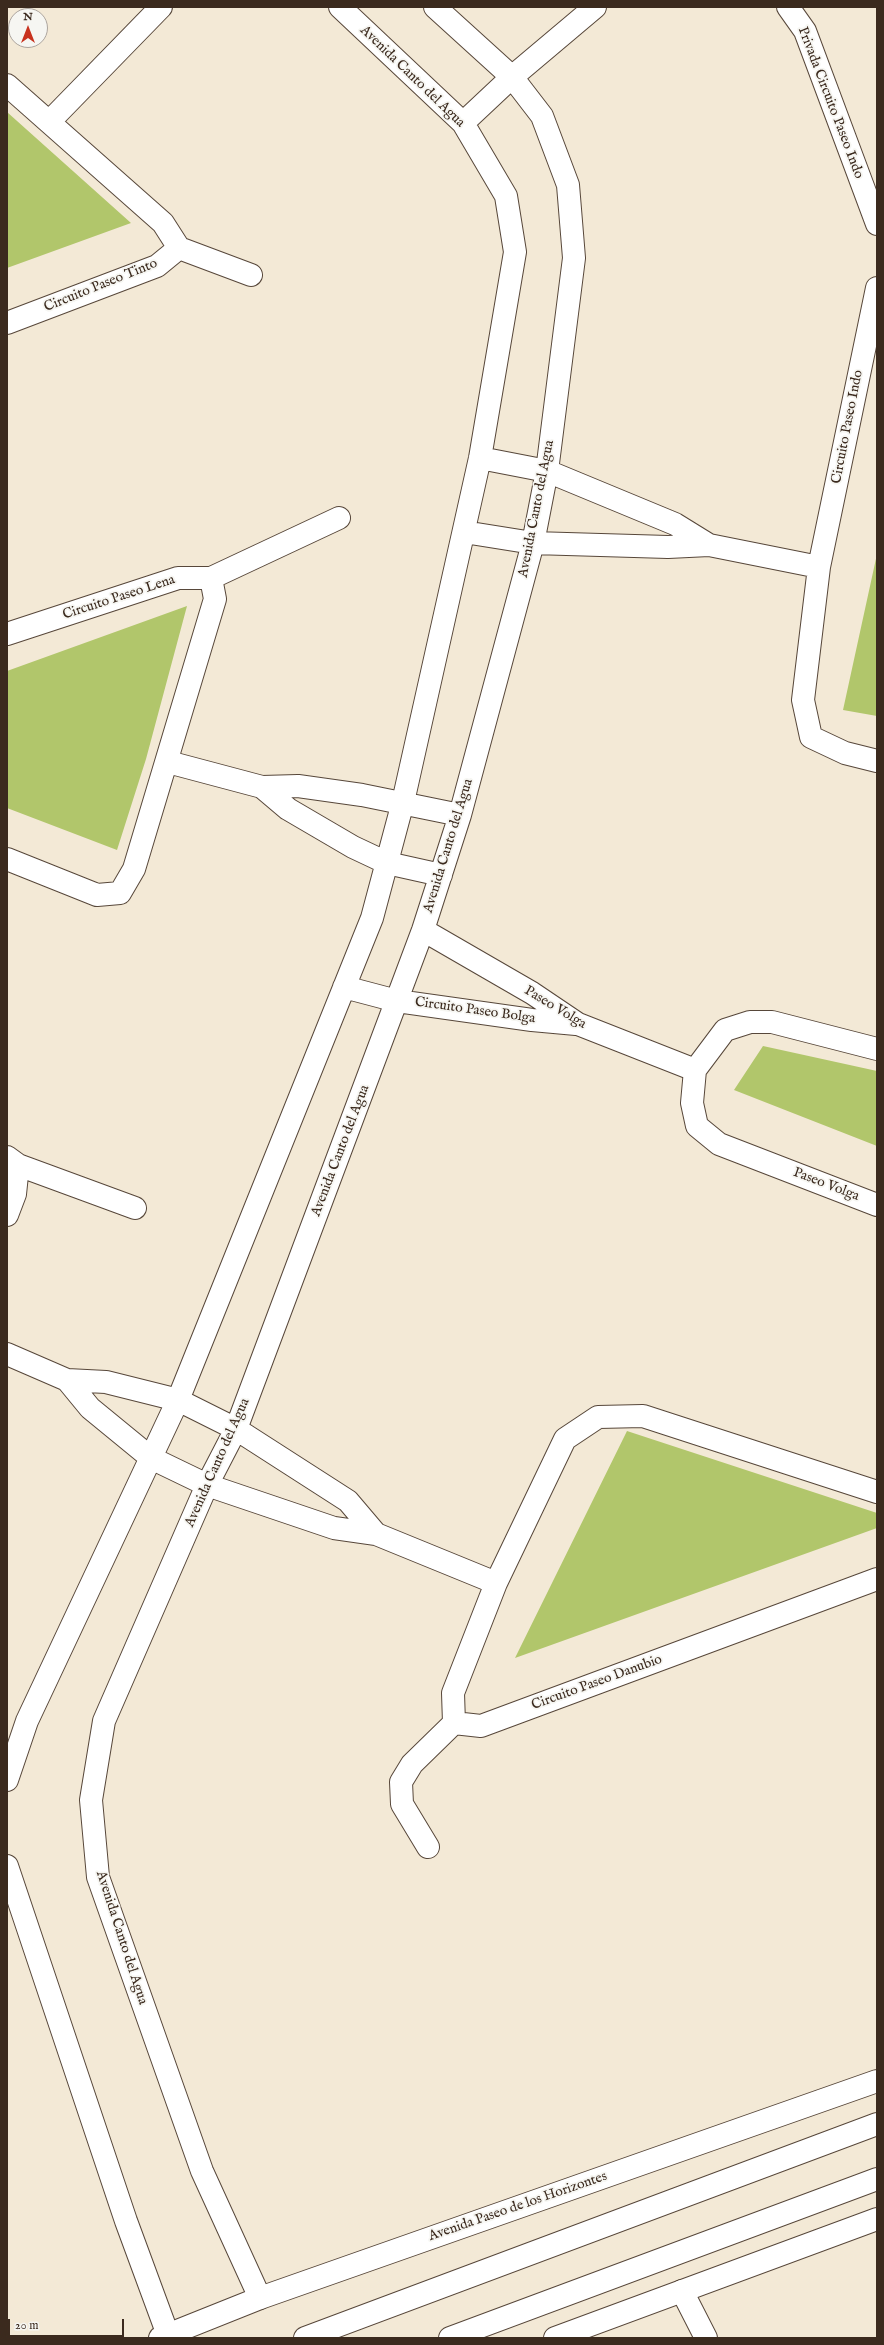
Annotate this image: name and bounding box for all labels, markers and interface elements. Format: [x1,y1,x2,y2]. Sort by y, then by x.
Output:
north arrow [8,8,48,48]
text: N [23,10,33,24]
street label: Avenida Canto del Agua [356,23,468,131]
street label: Privada Circuito Paseo Indo [793,25,867,181]
street label: Circuito Paseo Tinto [42,256,160,316]
street label: Circuito Paseo Indo [829,369,867,485]
street label: Avenida Canto del Agua [515,439,559,579]
street label: Circuito Paseo Lena [61,572,177,624]
street label: Avenida Canto del Agua [421,777,477,915]
street label: Paseo Volga [521,983,589,1033]
street label: Circuito Paseo Bolga [414,994,536,1028]
street label: Avenida Canto del Agua [308,1083,374,1219]
street label: Paseo Volga [791,1165,861,1205]
street label: Avenida Canto del Agua [182,1396,254,1530]
street label: Circuito Paseo Danubio [529,1652,665,1714]
street label: Avenida Canto del Agua [91,1869,151,2007]
street label: Avenida Paseo de los Horizontes [427,2169,609,2245]
scale bar [10,2311,126,2337]
text: 20 m [15,2318,38,2333]

